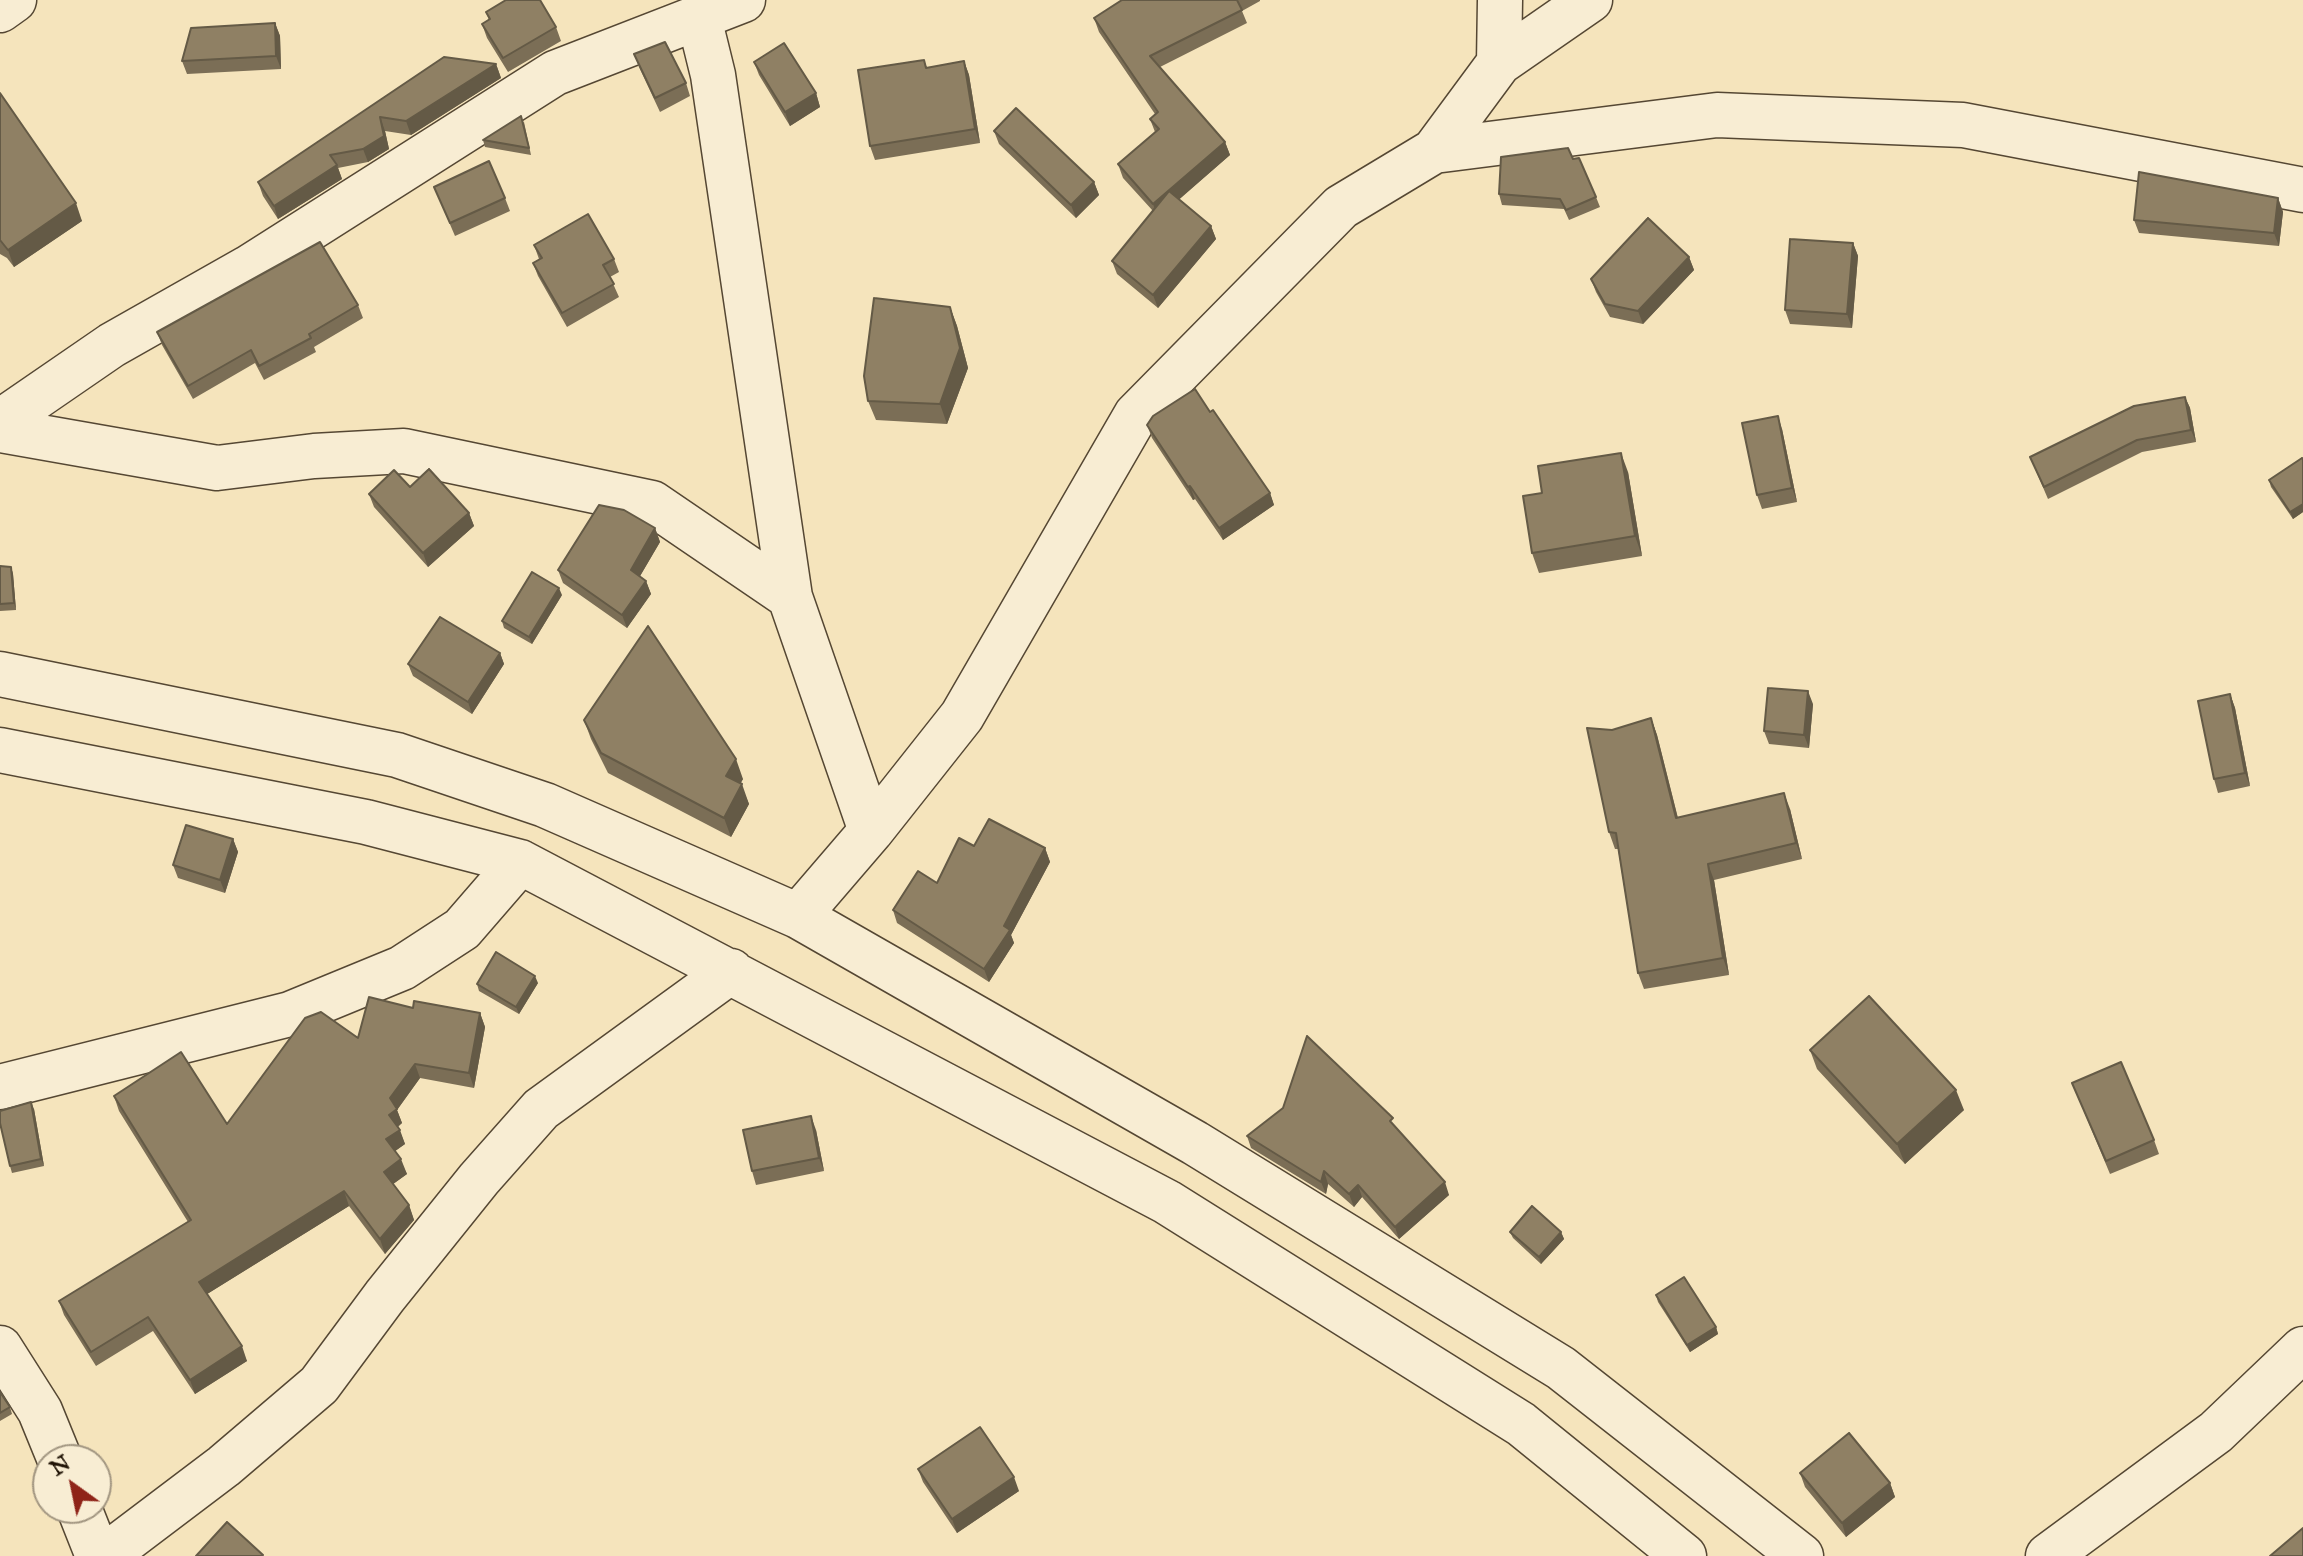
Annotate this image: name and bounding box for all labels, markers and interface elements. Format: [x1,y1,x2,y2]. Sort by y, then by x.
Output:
north arrow [32,1444,112,1524]
text: N [45,1449,75,1482]

